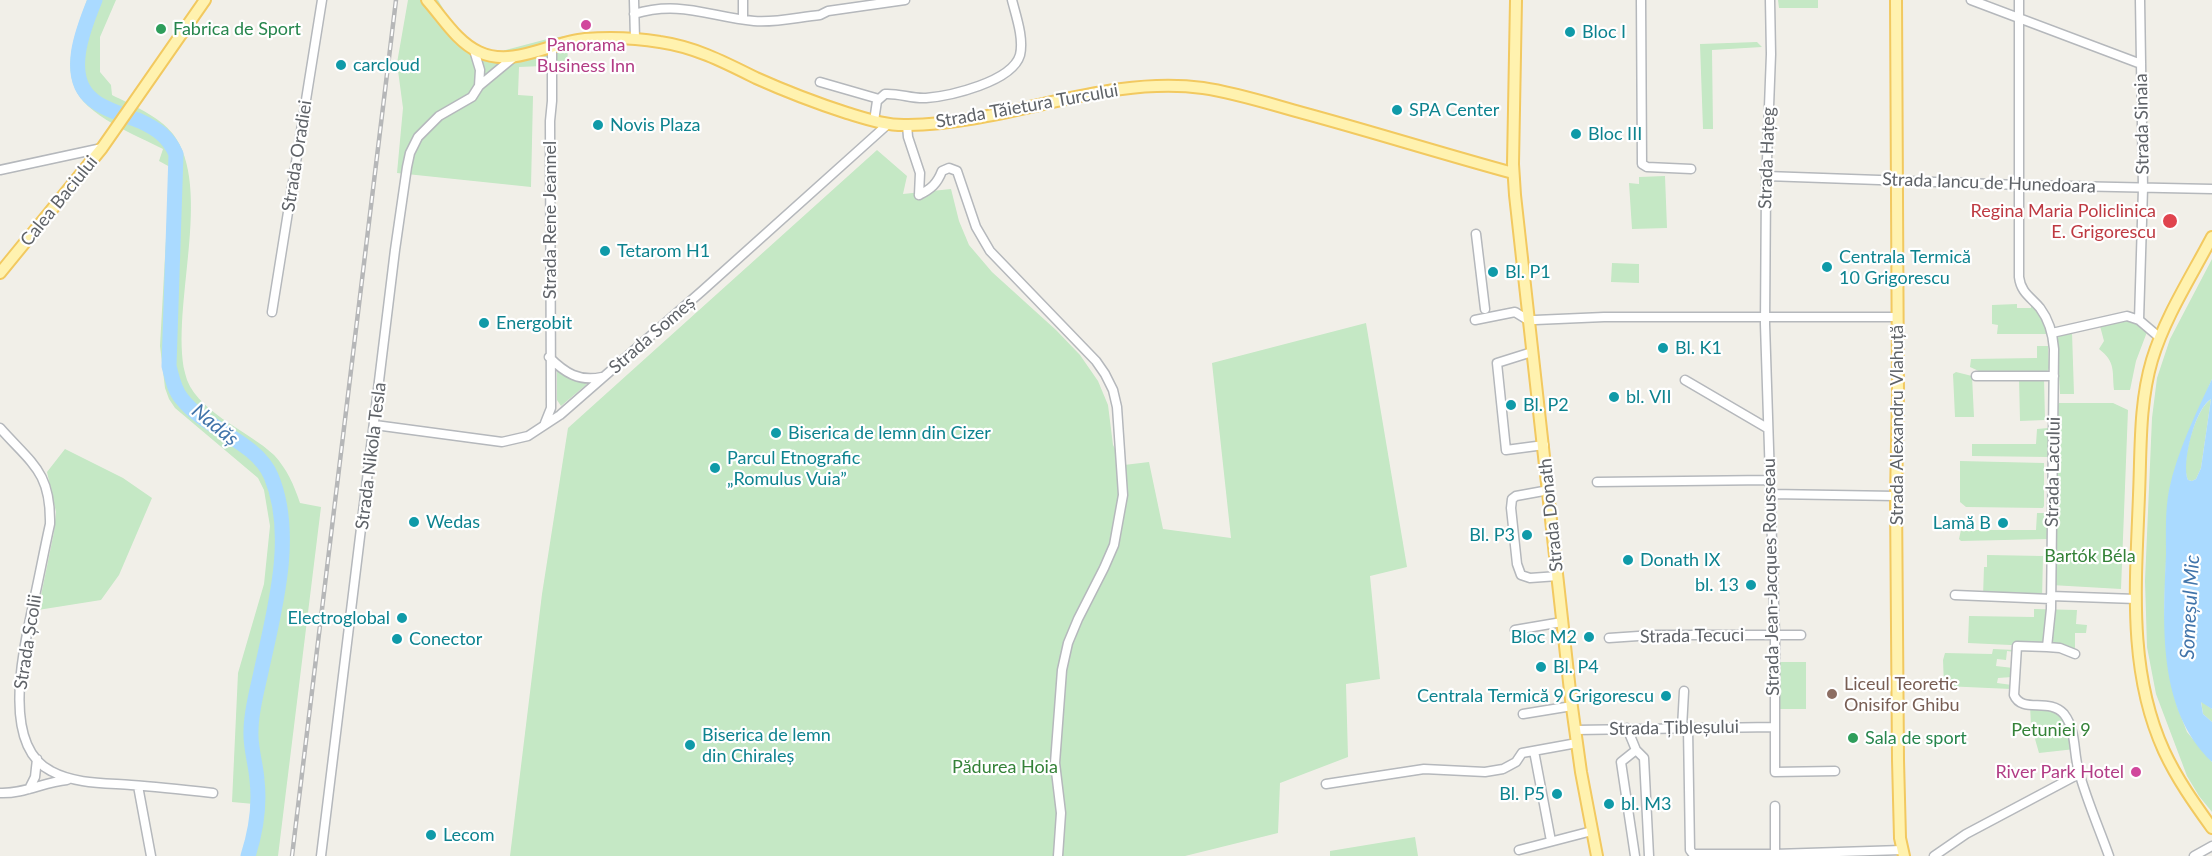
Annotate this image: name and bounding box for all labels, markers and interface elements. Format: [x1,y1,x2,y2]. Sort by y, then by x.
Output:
place label: Fabrica de Sport [173,18,301,40]
marker: Panorama Business Inn [579,18,593,32]
place label: Bloc I [1582,21,1626,43]
marker: Fabrica de Sport [154,22,168,36]
marker: Bloc I [1563,25,1577,39]
place label: Panorama Business Inn [537,34,635,76]
place label: carcloud [353,54,420,76]
marker: carcloud [334,58,348,72]
street label: Strada Sinaia [2130,73,2154,175]
street label: Strada Tăietura Turcului [934,79,1120,133]
street label: Strada Oradiei [278,99,316,213]
place label: SPA Center [1409,99,1499,121]
marker: SPA Center [1390,103,1404,117]
street label: Strada Hațeg [1754,106,1780,210]
place label: Novis Plaza [610,114,700,136]
marker: Novis Plaza [591,118,605,132]
place label: Bloc III [1588,123,1642,145]
marker: Bloc III [1569,127,1583,141]
street label: Strada Rene Jeannel [539,141,561,299]
street label: Calea Baciului [16,151,102,251]
street label: Strada Iancu de Hunedoara [1882,168,2096,198]
place label: Regina Maria Policlinica E. Grigorescu [1971,200,2156,242]
marker: Regina Maria Policlinica E. Grigorescu [2161,212,2179,230]
place label: Tetarom H1 [617,240,710,262]
marker: Tetarom H1 [598,244,612,258]
place label: Centrala Termică 10 Grigorescu [1839,246,1971,288]
marker: Centrala Termică 10 Grigorescu [1820,260,1834,274]
place label: Bl. P1 [1505,261,1551,283]
marker: Bl. P1 [1486,265,1500,279]
street label: Strada Someș [605,292,699,378]
place label: Energobit [496,312,572,334]
marker: Energobit [477,316,491,330]
street label: Strada Alexandru Vlahuță [1886,325,1908,525]
place label: Bl. K1 [1675,337,1722,359]
marker: Bl. K1 [1656,341,1670,355]
street label: Strada Nikola Tesla [351,381,391,531]
place label: bl. VII [1626,386,1671,408]
marker: bl. VII [1607,390,1621,404]
place label: Bl. P2 [1523,394,1569,416]
marker: Bl. P2 [1504,398,1518,412]
water label: Nadăș [187,399,243,451]
street label: Strada Lacului [2041,417,2065,527]
place label: Biserica de lemn din Cizer [788,422,991,444]
marker: Biserica de lemn din Cizer [769,426,783,440]
place label: Parcul Etnografic „Romulus Vuia” [727,447,860,490]
street label: Strada Donath [1534,457,1568,573]
street label: Strada Jean-Jacques Rousseau [1758,458,1784,696]
marker: Parcul Etnografic „Romulus Vuia” [708,461,722,475]
place label: Wedas [426,511,480,533]
place label: Lamă B [1933,512,1991,534]
marker: Wedas [407,515,421,529]
marker: Lamă B [1996,516,2010,530]
place label: Bl. P3 [1469,524,1515,546]
marker: Bl. P3 [1520,528,1534,542]
park label: Bartók Béla [2044,545,2136,567]
place label: Donath IX [1640,549,1720,571]
marker: Donath IX [1621,553,1635,567]
water label: Someșul Mic [2175,554,2205,660]
place label: bl. 13 [1695,574,1739,596]
marker: bl. 13 [1744,578,1758,592]
street label: Strada Școlii [10,593,46,691]
place label: Electroglobal [287,607,390,629]
marker: Electroglobal [395,611,409,625]
street label: Strada Tecuci [1640,624,1744,648]
place label: Bloc M2 [1511,626,1577,648]
place label: Conector [409,628,482,650]
marker: Bloc M2 [1582,630,1596,644]
marker: Conector [390,632,404,646]
place label: Bl. P4 [1553,656,1599,678]
marker: Bl. P4 [1534,660,1548,674]
place label: Liceul Teoretic Onisifor Ghibu [1844,673,1960,716]
place label: Centrala Termică 9 Grigorescu [1417,685,1654,707]
marker: Liceul Teoretic Onisifor Ghibu [1825,687,1839,701]
marker: Centrala Termică 9 Grigorescu [1659,689,1673,703]
street label: Strada Țibleșului [1609,716,1739,740]
park label: Petuniei 9 [2011,719,2091,741]
place label: Biserica de lemn din Chiraleș [702,724,831,766]
place label: Sala de sport [1865,727,1967,749]
marker: Sala de sport [1846,731,1860,745]
marker: Biserica de lemn din Chiraleș [683,738,697,752]
park label: Pădurea Hoia [952,756,1058,778]
place label: River Park Hotel [1995,761,2124,783]
marker: River Park Hotel [2129,765,2143,779]
place label: Bl. P5 [1499,783,1545,805]
marker: Bl. P5 [1550,787,1564,801]
place label: bl. M3 [1621,793,1671,815]
marker: bl. M3 [1602,797,1616,811]
place label: Lecom [443,824,495,846]
marker: Lecom [424,828,438,842]

